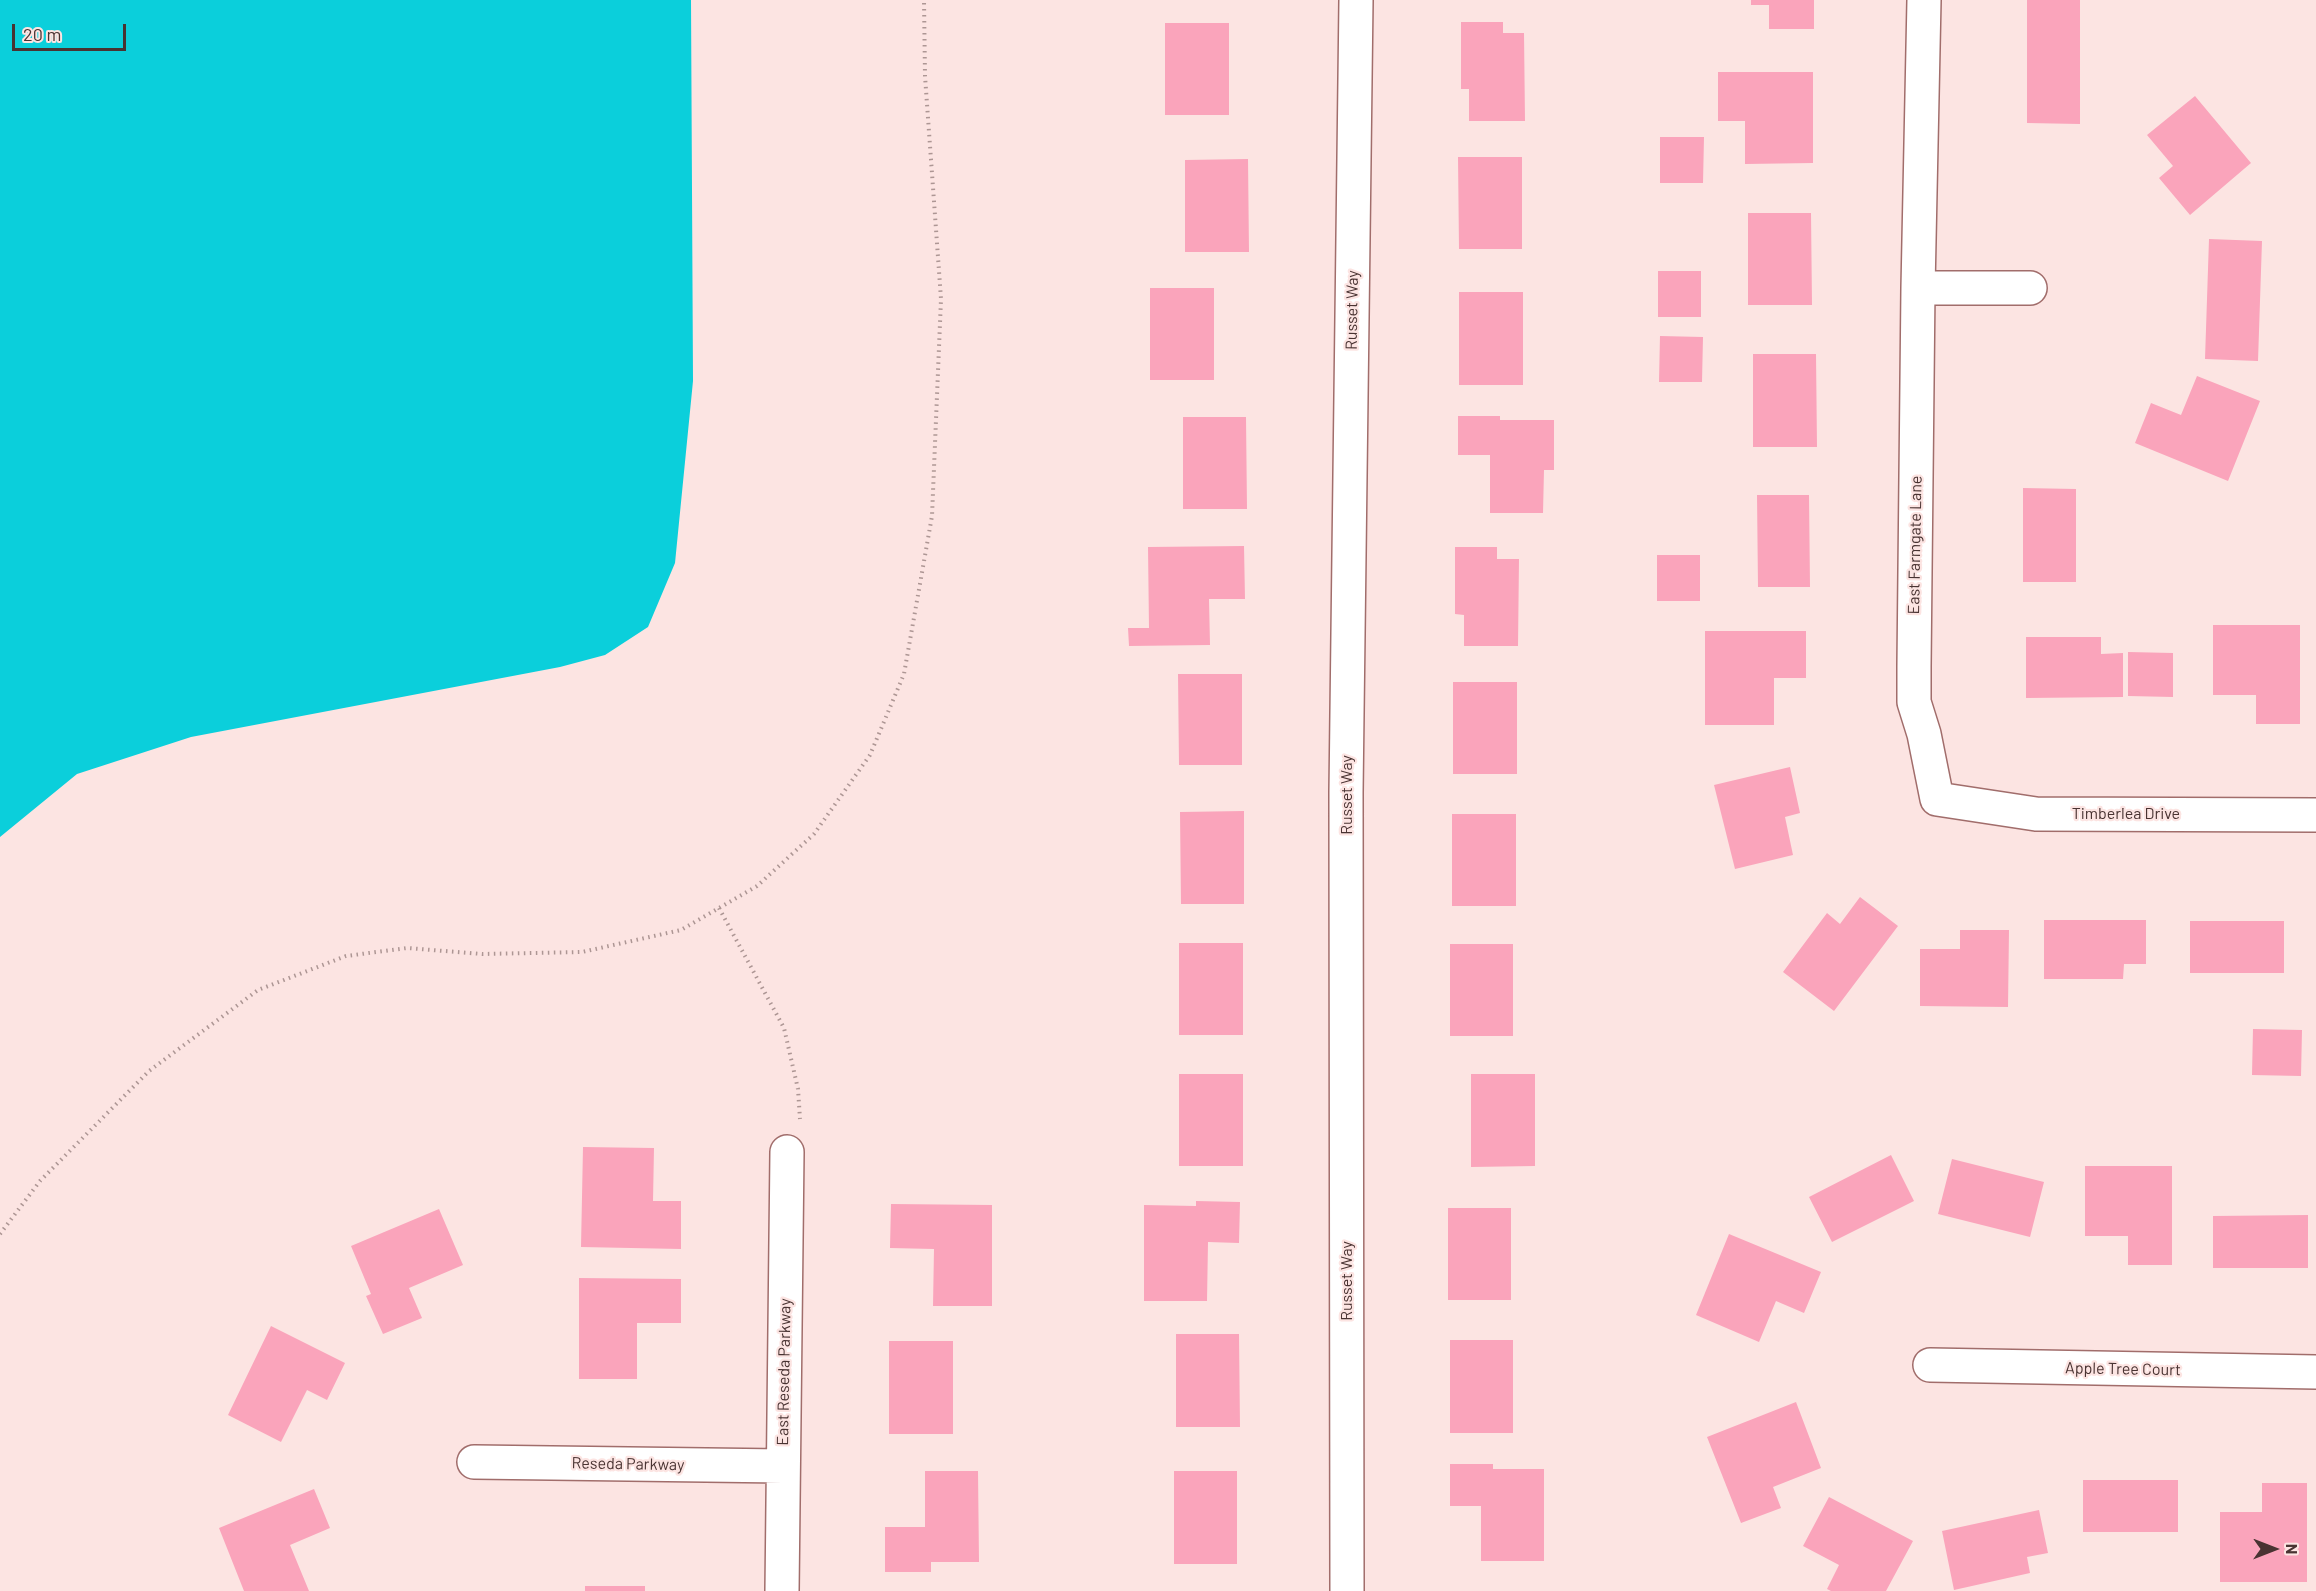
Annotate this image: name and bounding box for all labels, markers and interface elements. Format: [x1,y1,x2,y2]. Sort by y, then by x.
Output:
scale bar [15,12,129,50]
text: 20 m [23,23,61,45]
street label: Russet Way [1342,270,1362,350]
street label: East Farmgate Lane [1904,476,1926,614]
street label: Russet Way [1337,755,1357,835]
street label: Timberlea Drive [2072,804,2180,824]
street label: Russet Way [1337,1241,1357,1321]
street label: East Reseda Parkway [773,1298,795,1446]
street label: Apple Tree Court [2065,1358,2181,1380]
street label: Reseda Parkway [571,1453,685,1475]
north arrow [2244,1519,2304,1579]
text: N [2283,1544,2302,1554]

